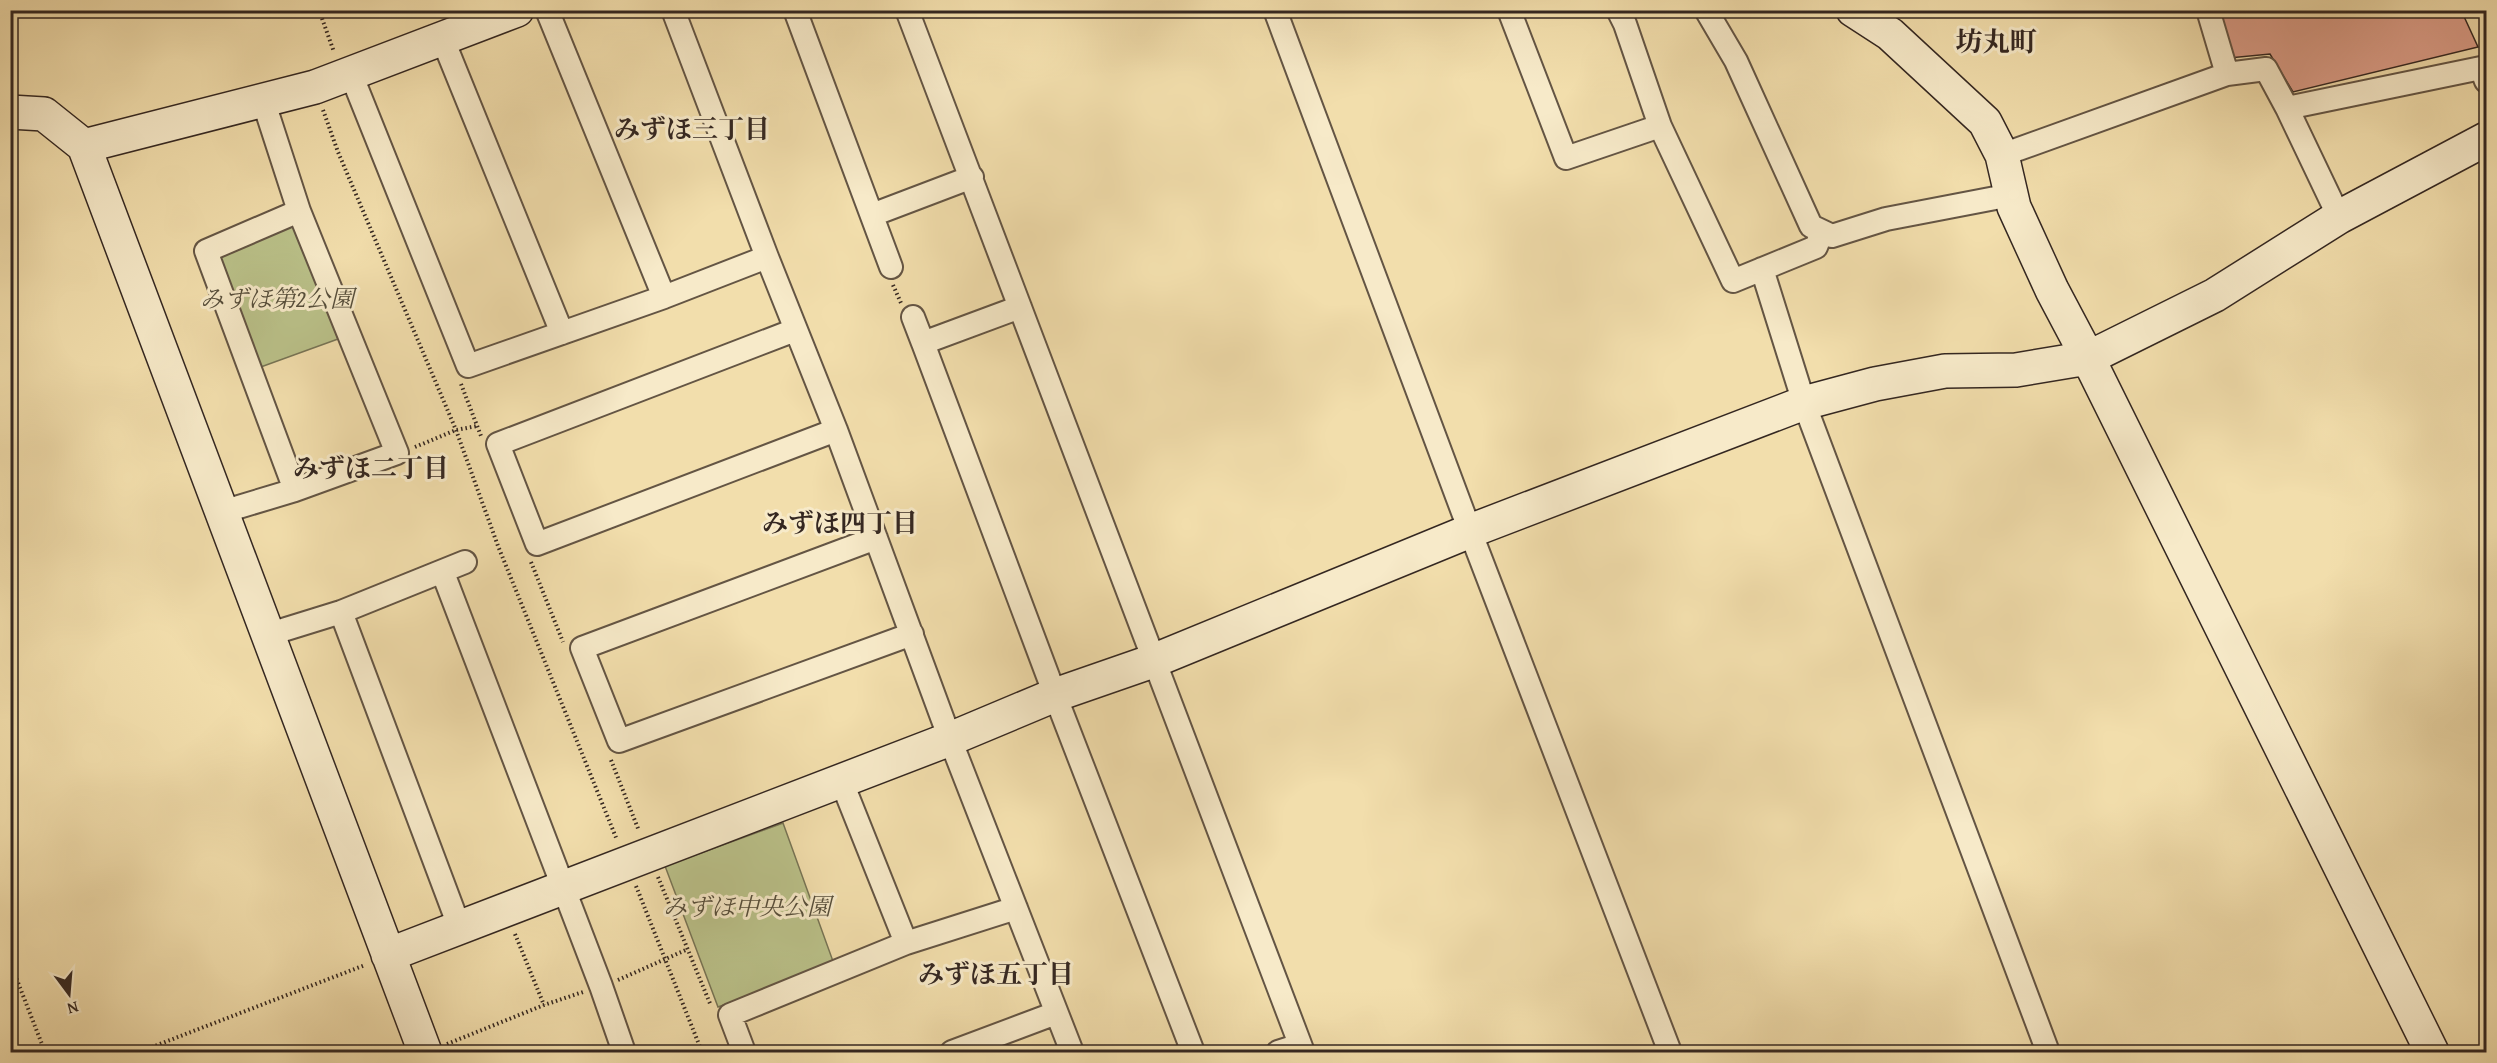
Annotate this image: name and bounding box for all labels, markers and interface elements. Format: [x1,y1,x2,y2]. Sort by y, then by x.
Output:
district label: 坊丸町 [1956,21,2037,61]
district label: みずほ三丁目 [614,109,770,148]
park label: みずほ第2公園 [200,281,358,316]
district label: みずほ二丁目 [293,448,449,487]
district label: みずほ四丁目 [762,503,918,542]
park label: みずほ中央公園 [663,889,835,924]
district label: みずほ五丁目 [918,954,1074,993]
north arrow [39,964,99,1024]
text: N [64,995,82,1022]

